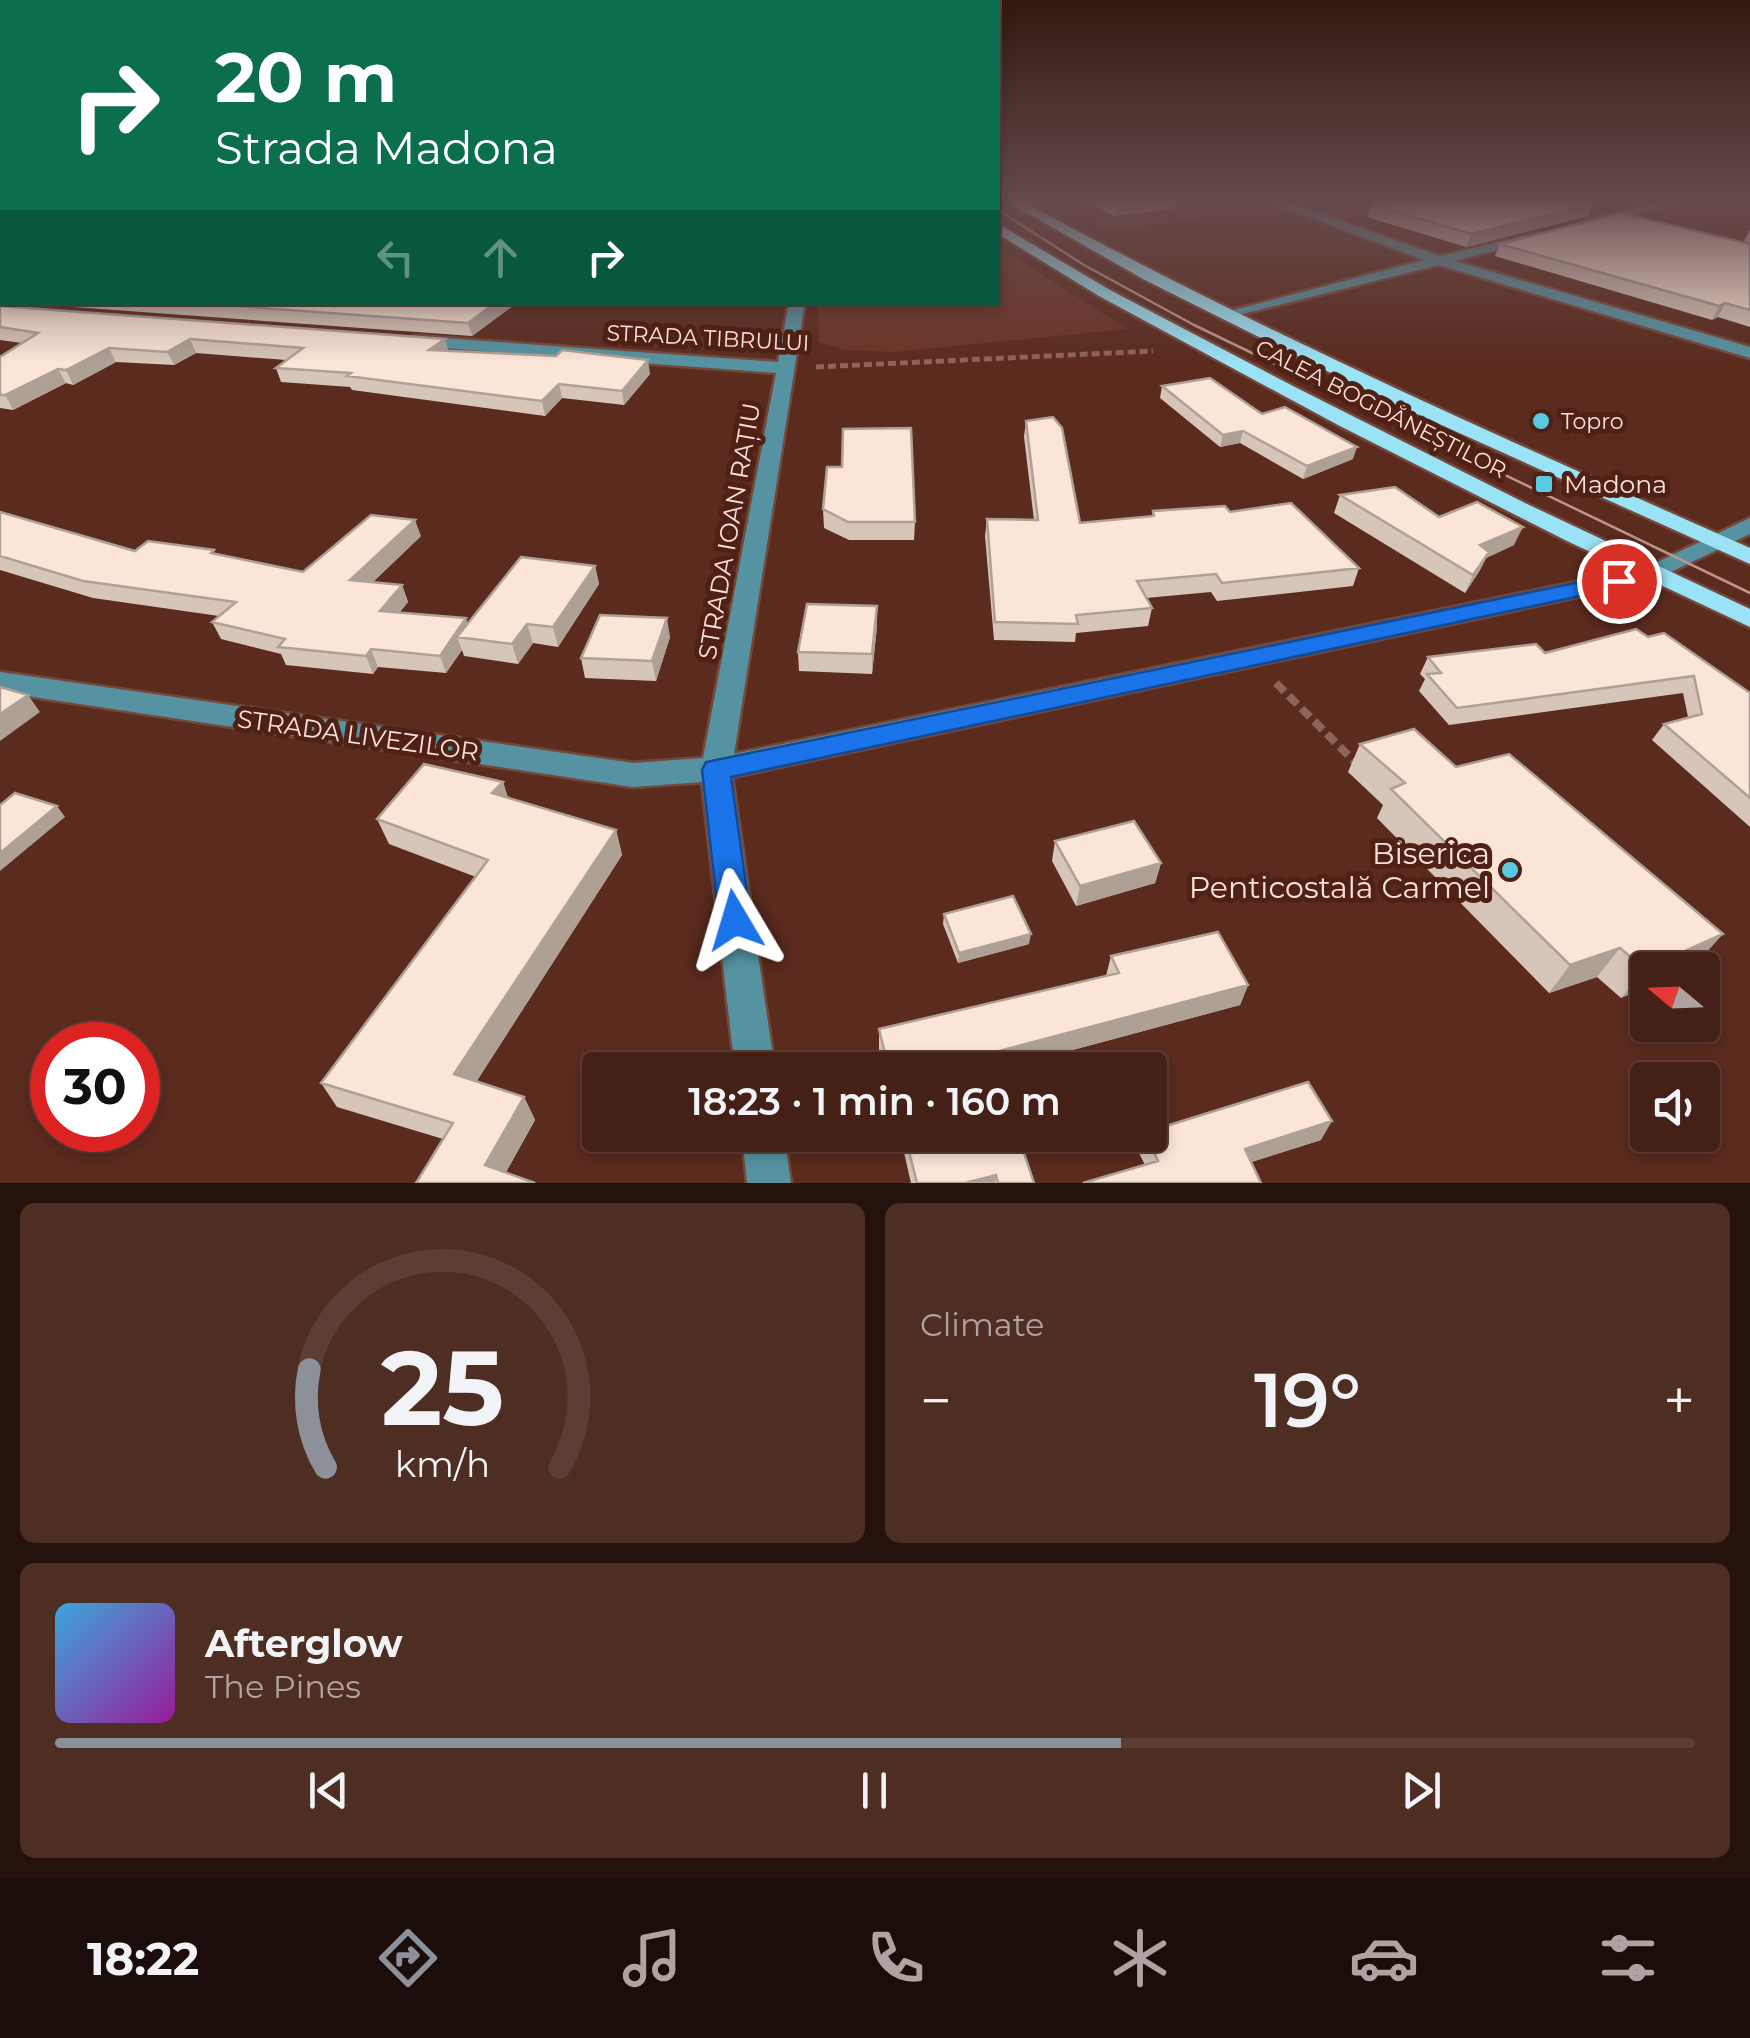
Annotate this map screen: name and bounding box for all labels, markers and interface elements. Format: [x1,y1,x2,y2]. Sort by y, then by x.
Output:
text: 20 m [215,34,397,120]
icon: right [50,40,180,170]
text: Strada Madona [215,120,558,175]
icon: left [368,230,423,285]
icon: ahead [473,230,528,285]
icon: right [578,230,633,285]
street label: STRADA TIBRULUI [606,319,810,357]
street label: CALEA BOGDĂNEȘTILOR [1251,334,1511,484]
street label: STRADA IOAN RAȚIU [692,400,766,662]
place label: Topro [1561,408,1623,435]
marker: Topro [1530,410,1552,432]
place label: Madona [1564,469,1667,499]
marker: Madona [1533,473,1555,495]
pin [1577,539,1662,624]
icon: arrive [1592,554,1647,609]
street label: STRADA LIVEZILOR [235,703,481,767]
place label: Biserica Penticostală Carmel [1189,835,1490,906]
marker: Biserica Penticostală Carmel [1499,859,1521,881]
position arrow [683,868,787,972]
north arrow [1630,952,1720,1042]
map controls [1630,952,1720,1152]
speed limit sign: 30 [30,1022,160,1152]
button: sound [1630,1062,1720,1152]
text: 18:23 · 1 min · 160 m [688,1078,1061,1125]
text: Climate [920,1305,1044,1344]
text: 25 [381,1324,504,1451]
text: 19° [1254,1354,1361,1446]
text: − [920,1367,952,1434]
text: + [1663,1367,1695,1434]
text: km/h [395,1442,490,1486]
text: Afterglow [205,1620,403,1667]
text: The Pines [205,1667,361,1706]
icon: previous [301,1763,356,1818]
icon: pause [847,1763,902,1818]
icon: next [1394,1763,1449,1818]
icon: directions [373,1923,443,1993]
icon: music [617,1923,687,1993]
icon: phone [861,1923,931,1993]
icon: climate [1105,1923,1175,1993]
icon: car [1349,1923,1419,1993]
icon: filters [1593,1923,1663,1993]
text: 18:22 [87,1931,199,1986]

